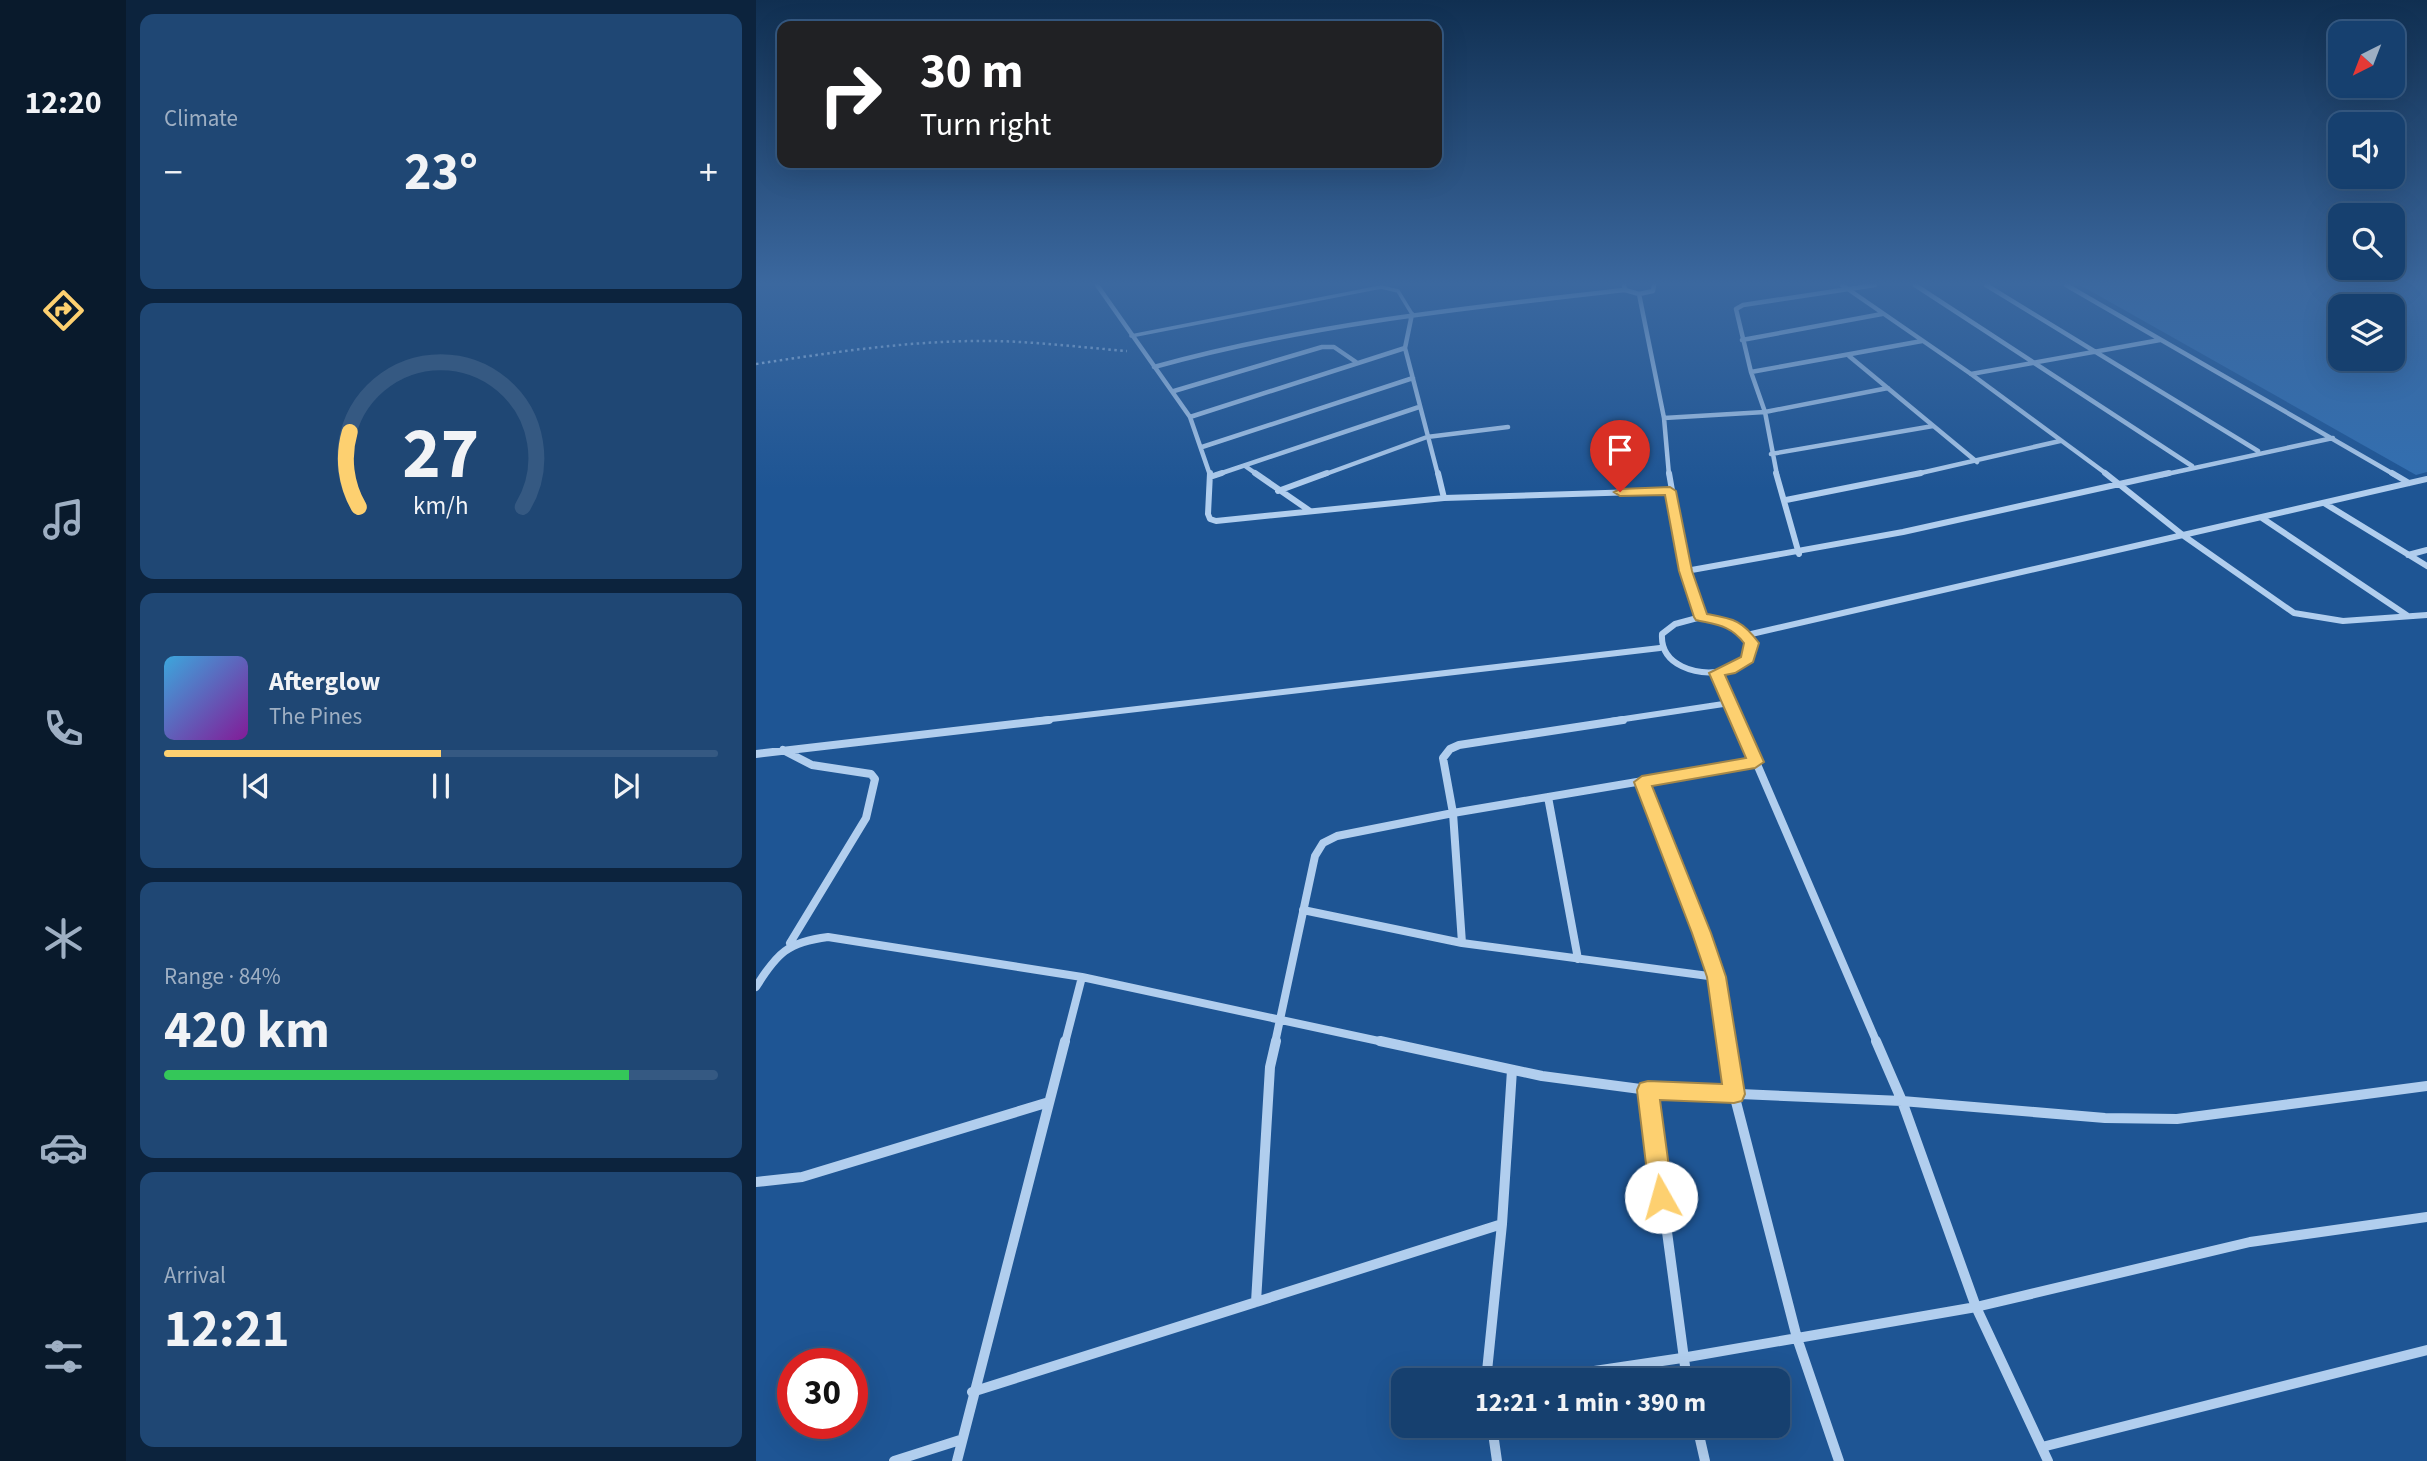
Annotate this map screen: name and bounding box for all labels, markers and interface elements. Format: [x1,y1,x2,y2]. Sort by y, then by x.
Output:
north arrow [2328,21,2404,98]
map controls [2328,21,2405,371]
text: 30 m [920,37,1024,107]
icon: right [805,49,896,140]
text: 12:20 [24,80,102,126]
text: Climate [164,102,238,135]
text: Turn right [920,102,1051,148]
button: sound [2328,112,2405,189]
text: 23° [404,136,478,210]
text: − [164,146,183,200]
text: + [699,146,718,200]
button: search [2328,203,2405,280]
icon: directions [39,286,88,335]
button: layers [2328,294,2405,371]
text: 27 [403,403,479,507]
pin [1590,420,1650,492]
icon: arrive [1601,431,1639,469]
text: km/h [413,488,469,524]
icon: music [39,495,88,544]
text: Afterglow [269,663,380,700]
text: The Pines [269,700,362,733]
icon: phone [39,704,88,753]
icon: previous [237,767,275,805]
icon: pause [422,767,460,805]
icon: next [607,767,645,805]
icon: climate [39,914,88,963]
text: Range · 84% [164,960,281,993]
text: 420 km [164,994,330,1068]
icon: car [39,1123,88,1172]
position arrow [1624,1160,1698,1234]
text: Arrival [164,1259,226,1292]
text: 12:21 [164,1293,289,1367]
icon: filters [39,1332,88,1381]
speed limit sign: 30 [777,1348,868,1439]
text: 12:21 · 1 min · 390 m [1475,1384,1706,1421]

